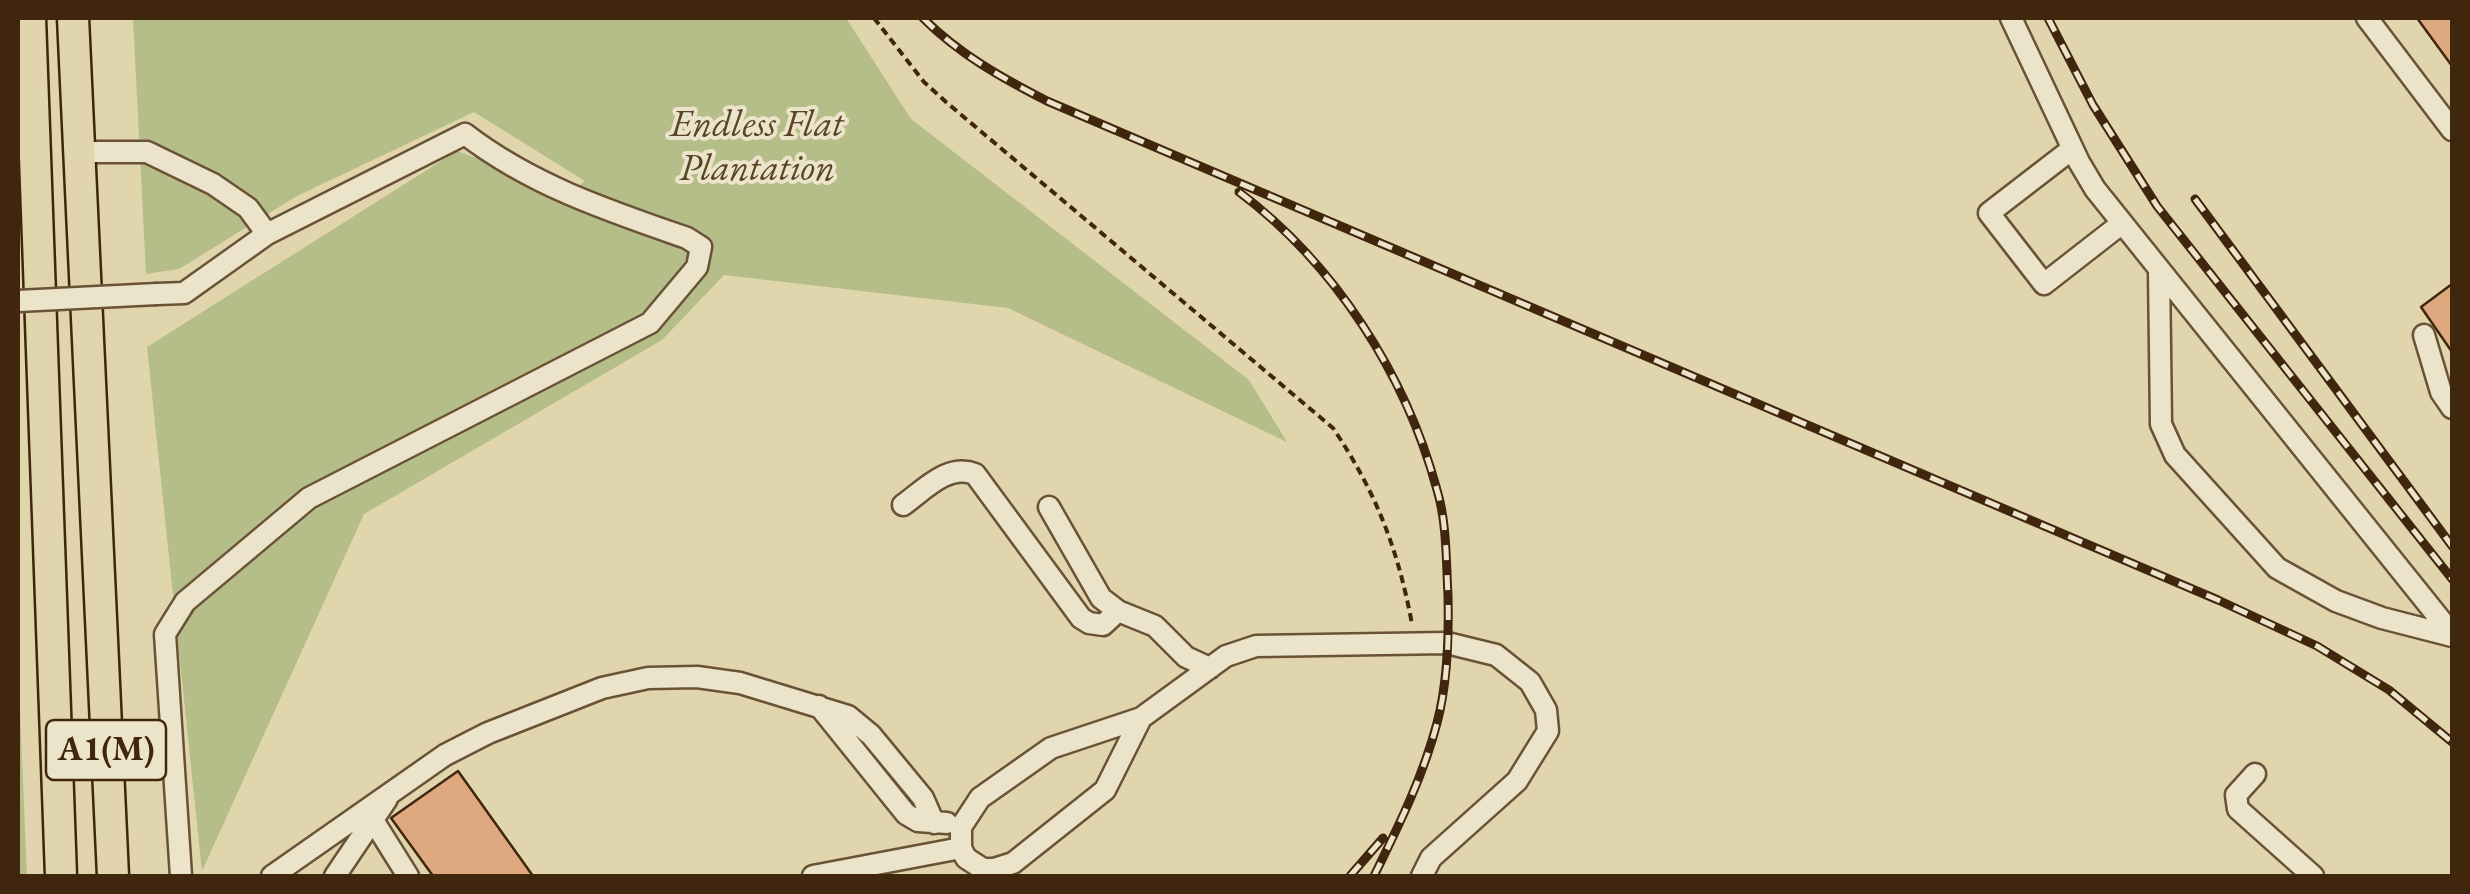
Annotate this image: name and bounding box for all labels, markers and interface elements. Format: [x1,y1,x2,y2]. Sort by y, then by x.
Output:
park label: Endless Flat Plantation [670,103,844,192]
road number: A1(M) [46,720,166,780]

